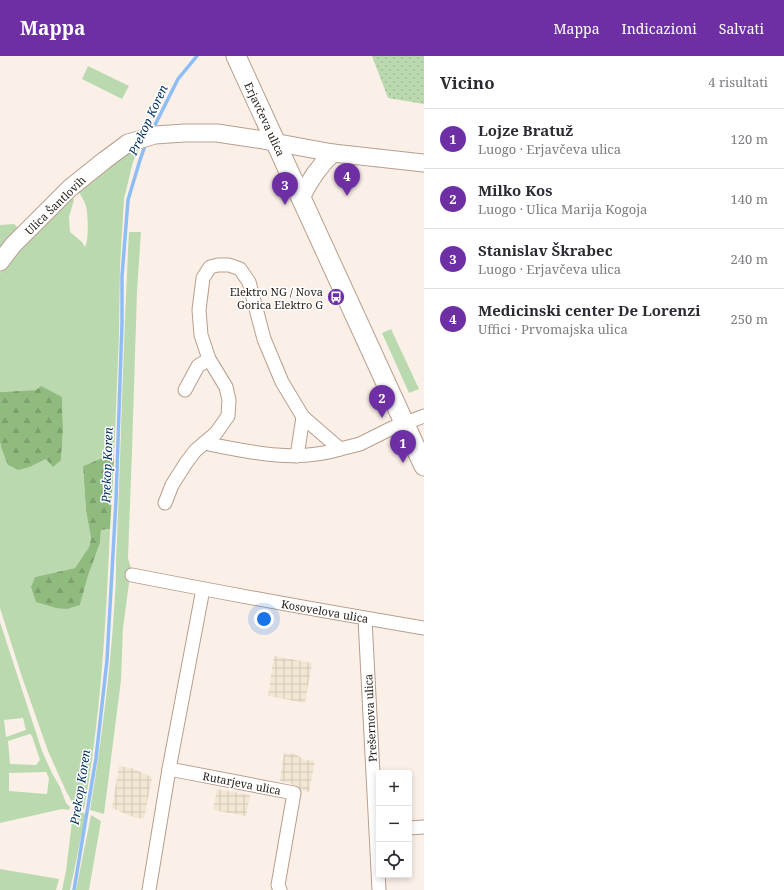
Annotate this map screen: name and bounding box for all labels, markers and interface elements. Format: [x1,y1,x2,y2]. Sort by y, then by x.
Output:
text: Mappa [20,15,85,41]
text: Mappa [553,19,600,38]
text: Indicazioni [622,19,697,38]
text: Salvati [719,19,764,38]
text: Vicino [440,71,495,94]
text: 4 risultati [708,73,768,91]
street label: Erjavčeva ulica [241,80,289,158]
water label: Prekop Koren [124,82,172,159]
text: Lojze Bratuž [478,120,573,140]
text: 1 [449,130,457,148]
text: 120 m [731,130,768,148]
text: Luogo · Erjavčeva ulica [478,140,621,158]
pin: 4 [334,163,360,196]
street label: Ulica Šantlovih [21,172,89,238]
pin: 3 [272,172,298,205]
text: Milko Kos [478,180,552,200]
text: 2 [449,190,457,208]
text: 140 m [731,190,768,208]
text: Luogo · Ulica Marija Kogoja [478,200,647,218]
text: Stanislav Škrabec [478,240,613,260]
text: 3 [449,250,457,268]
text: 240 m [731,250,768,268]
text: Luogo · Erjavčeva ulica [478,260,621,278]
place label: Elektro NG / Nova Gorica Elektro G [230,284,323,312]
bus stop icon: Elektro NG / Nova Gorica Elektro G [326,287,346,307]
text: Medicinski center De Lorenzi [478,300,701,320]
text: 4 [449,310,457,328]
text: 250 m [731,310,768,328]
text: Uffici · Prvomajska ulica [478,320,628,338]
pin: 2 [369,385,395,418]
water label: Prekop Koren [97,427,117,504]
pin: 1 [390,430,416,463]
street label: Kosovelova ulica [280,596,370,626]
your location [254,609,274,629]
street label: Prešernova ulica [360,674,380,762]
water label: Prekop Koren [66,748,94,827]
street label: Rutarjeva ulica [202,768,282,798]
map controls [376,770,412,878]
button: + [376,770,412,806]
button: − [376,806,412,842]
button: locate [376,842,412,878]

